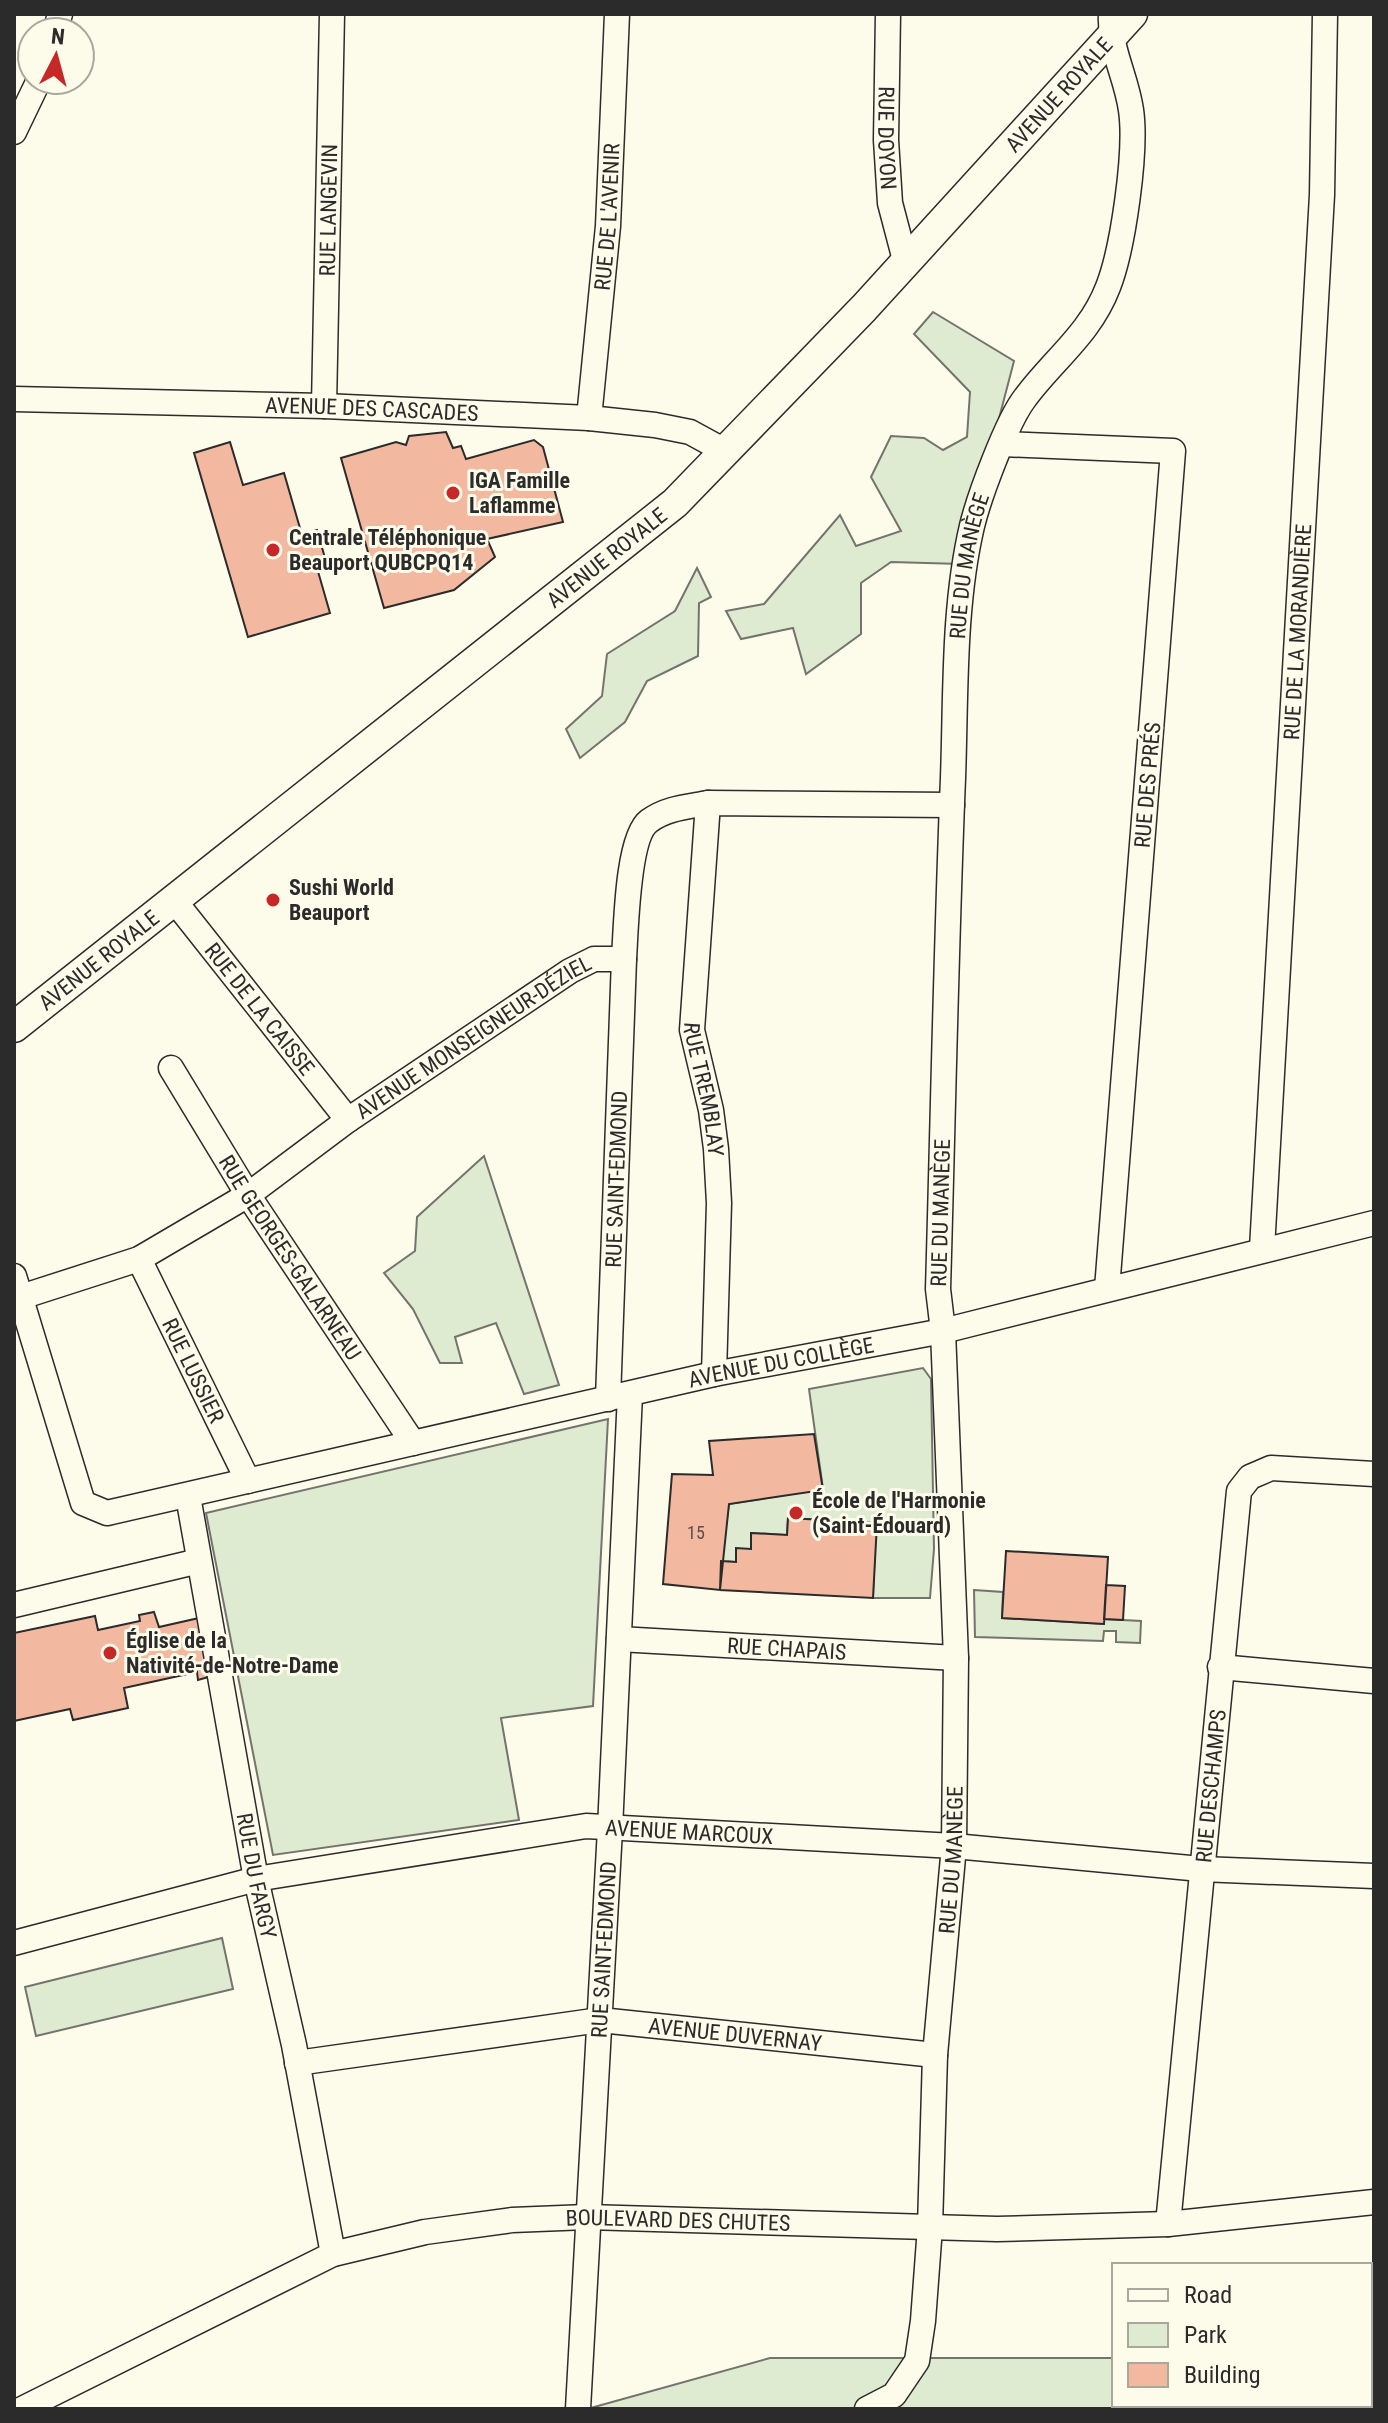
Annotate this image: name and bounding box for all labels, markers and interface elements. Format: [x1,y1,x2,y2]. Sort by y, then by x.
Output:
north arrow [16,16,96,96]
text: N [50,23,66,50]
street label: AVENUE ROYALE [1001,32,1118,157]
street label: RUE DOYON [873,86,901,190]
street label: RUE DE L'AVENIR [590,142,625,292]
street label: RUE LANGEVIN [315,144,342,277]
street label: AVENUE DES CASCADES [265,393,479,426]
place label: IGA Famille Laflamme [469,468,570,518]
marker: IGA Famille Laflamme [444,484,462,502]
street label: RUE DU MANÈGE [945,490,994,640]
street label: AVENUE ROYALE [542,503,672,613]
street label: RUE DE LA MORANDIÈRE [1279,523,1316,741]
place label: Centrale Téléphonique Beauport QUBCPQ14 [289,525,486,575]
marker: Centrale Téléphonique Beauport QUBCPQ14 [264,541,282,559]
street label: RUE DES PRÉS [1130,721,1165,849]
place label: Sushi World Beauport [289,875,394,925]
marker: Sushi World Beauport [264,891,282,909]
street label: AVENUE ROYALE [34,905,164,1015]
street label: RUE DE LA CAISSE [200,938,319,1080]
street label: AVENUE MONSEIGNEUR-DÉZIEL [351,950,595,1124]
street label: RUE TREMBLAY [679,1021,728,1157]
street label: RUE SAINT-EDMOND [601,1090,632,1268]
street label: RUE DU MANÈGE [926,1138,955,1287]
street label: RUE GEORGES-GALARNEAU [214,1151,366,1365]
street label: RUE LUSSIER [157,1314,230,1427]
street label: AVENUE DU COLLÈGE [686,1332,876,1393]
place label: École de l'Harmonie (Saint-Édouard) [812,1488,986,1538]
marker: École de l'Harmonie (Saint-Édouard) [787,1504,805,1522]
house number: 15 [687,1522,705,1543]
place label: Église de la Nativité-de-Notre-Dame [126,1628,338,1678]
street label: RUE CHAPAIS [726,1633,847,1665]
marker: Église de la Nativité-de-Notre-Dame [101,1644,119,1662]
street label: RUE DESCHAMPS [1191,1708,1231,1864]
street label: RUE DU MANÈGE [934,1786,968,1935]
street label: RUE DU FARGY [232,1811,281,1942]
street label: AVENUE MARCOUX [604,1815,774,1849]
street label: RUE SAINT-EDMOND [586,1861,621,2039]
street label: AVENUE DUVERNAY [647,2013,823,2056]
street label: BOULEVARD DES CHUTES [565,2205,791,2236]
legend [1112,2263,1372,2407]
text: Road [1184,2281,1232,2309]
text: Park [1184,2321,1227,2349]
text: Building [1184,2361,1261,2389]

